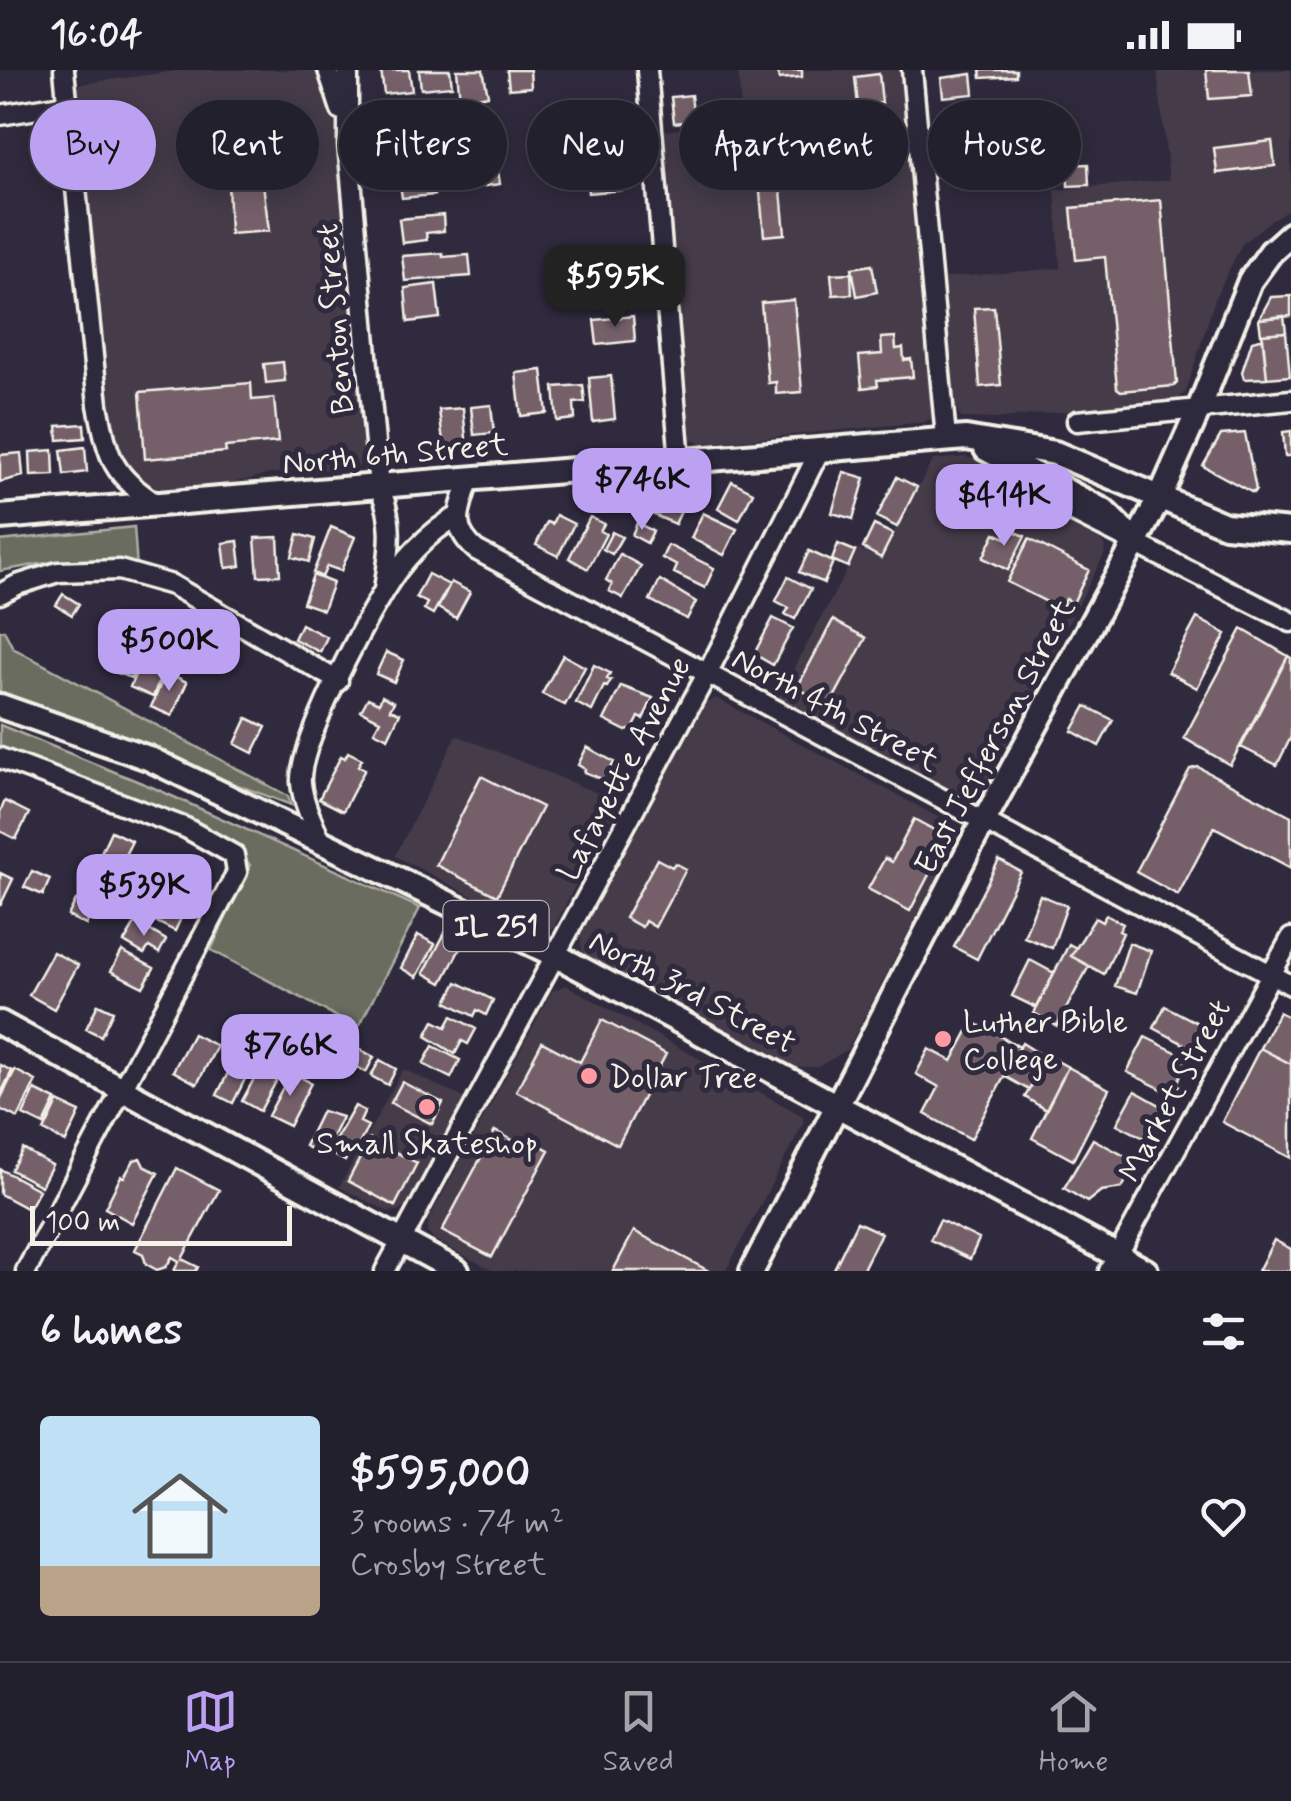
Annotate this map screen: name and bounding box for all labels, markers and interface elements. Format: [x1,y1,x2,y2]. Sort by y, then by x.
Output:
text: 16:04 [50,11,142,60]
chip: Buy [30,100,156,190]
chip: Rent [176,100,319,190]
chip: Filters [339,100,507,190]
chip: New [527,100,659,190]
chip: Apartment [679,100,908,190]
chip: House [928,100,1081,190]
street label: Benton Street [307,221,365,416]
pin: $595K [545,245,685,330]
text: $595K [566,256,664,298]
street label: North 6th Street [281,424,510,486]
pin: $746K [572,448,712,533]
text: $746K [594,459,690,501]
pin: $414K [934,464,1074,549]
text: $414K [958,475,1050,517]
street label: East Jefferson Street [905,592,1086,882]
pin: $500K [99,609,239,694]
text: $500K [120,620,218,662]
street label: North 4th Street [724,639,946,783]
street label: Lafayette Avenue [548,650,702,888]
pin: $539K [74,854,214,939]
text: $539K [99,865,189,907]
road number: IL 251 [444,901,548,951]
street label: North 3rd Street [581,921,803,1065]
street label: Market Street [1110,992,1242,1190]
place label: Luther Bible College [963,1002,1128,1081]
pin: $766K [220,1014,360,1099]
text: $766K [243,1025,337,1067]
marker: Luther Bible College [932,1028,954,1050]
place label: Dollar Tree [609,1057,757,1099]
marker: Dollar Tree [578,1065,600,1087]
marker: Small Skateshop [416,1096,438,1118]
place label: Small Skateshop [316,1123,538,1165]
scale bar [30,1201,292,1246]
text: 100 m [45,1205,120,1242]
text: 6 homes [40,1304,183,1359]
icon: filters [1196,1304,1251,1359]
text: $595,000 [350,1447,530,1502]
icon: home [120,1456,240,1576]
icon: heart [1196,1489,1251,1544]
text: 3 rooms · 74 m² [350,1502,564,1544]
text: Crosby Street [350,1544,546,1586]
tab: Map [183,1684,238,1781]
tab: Saved [603,1684,674,1781]
tab: Home [1039,1684,1108,1781]

